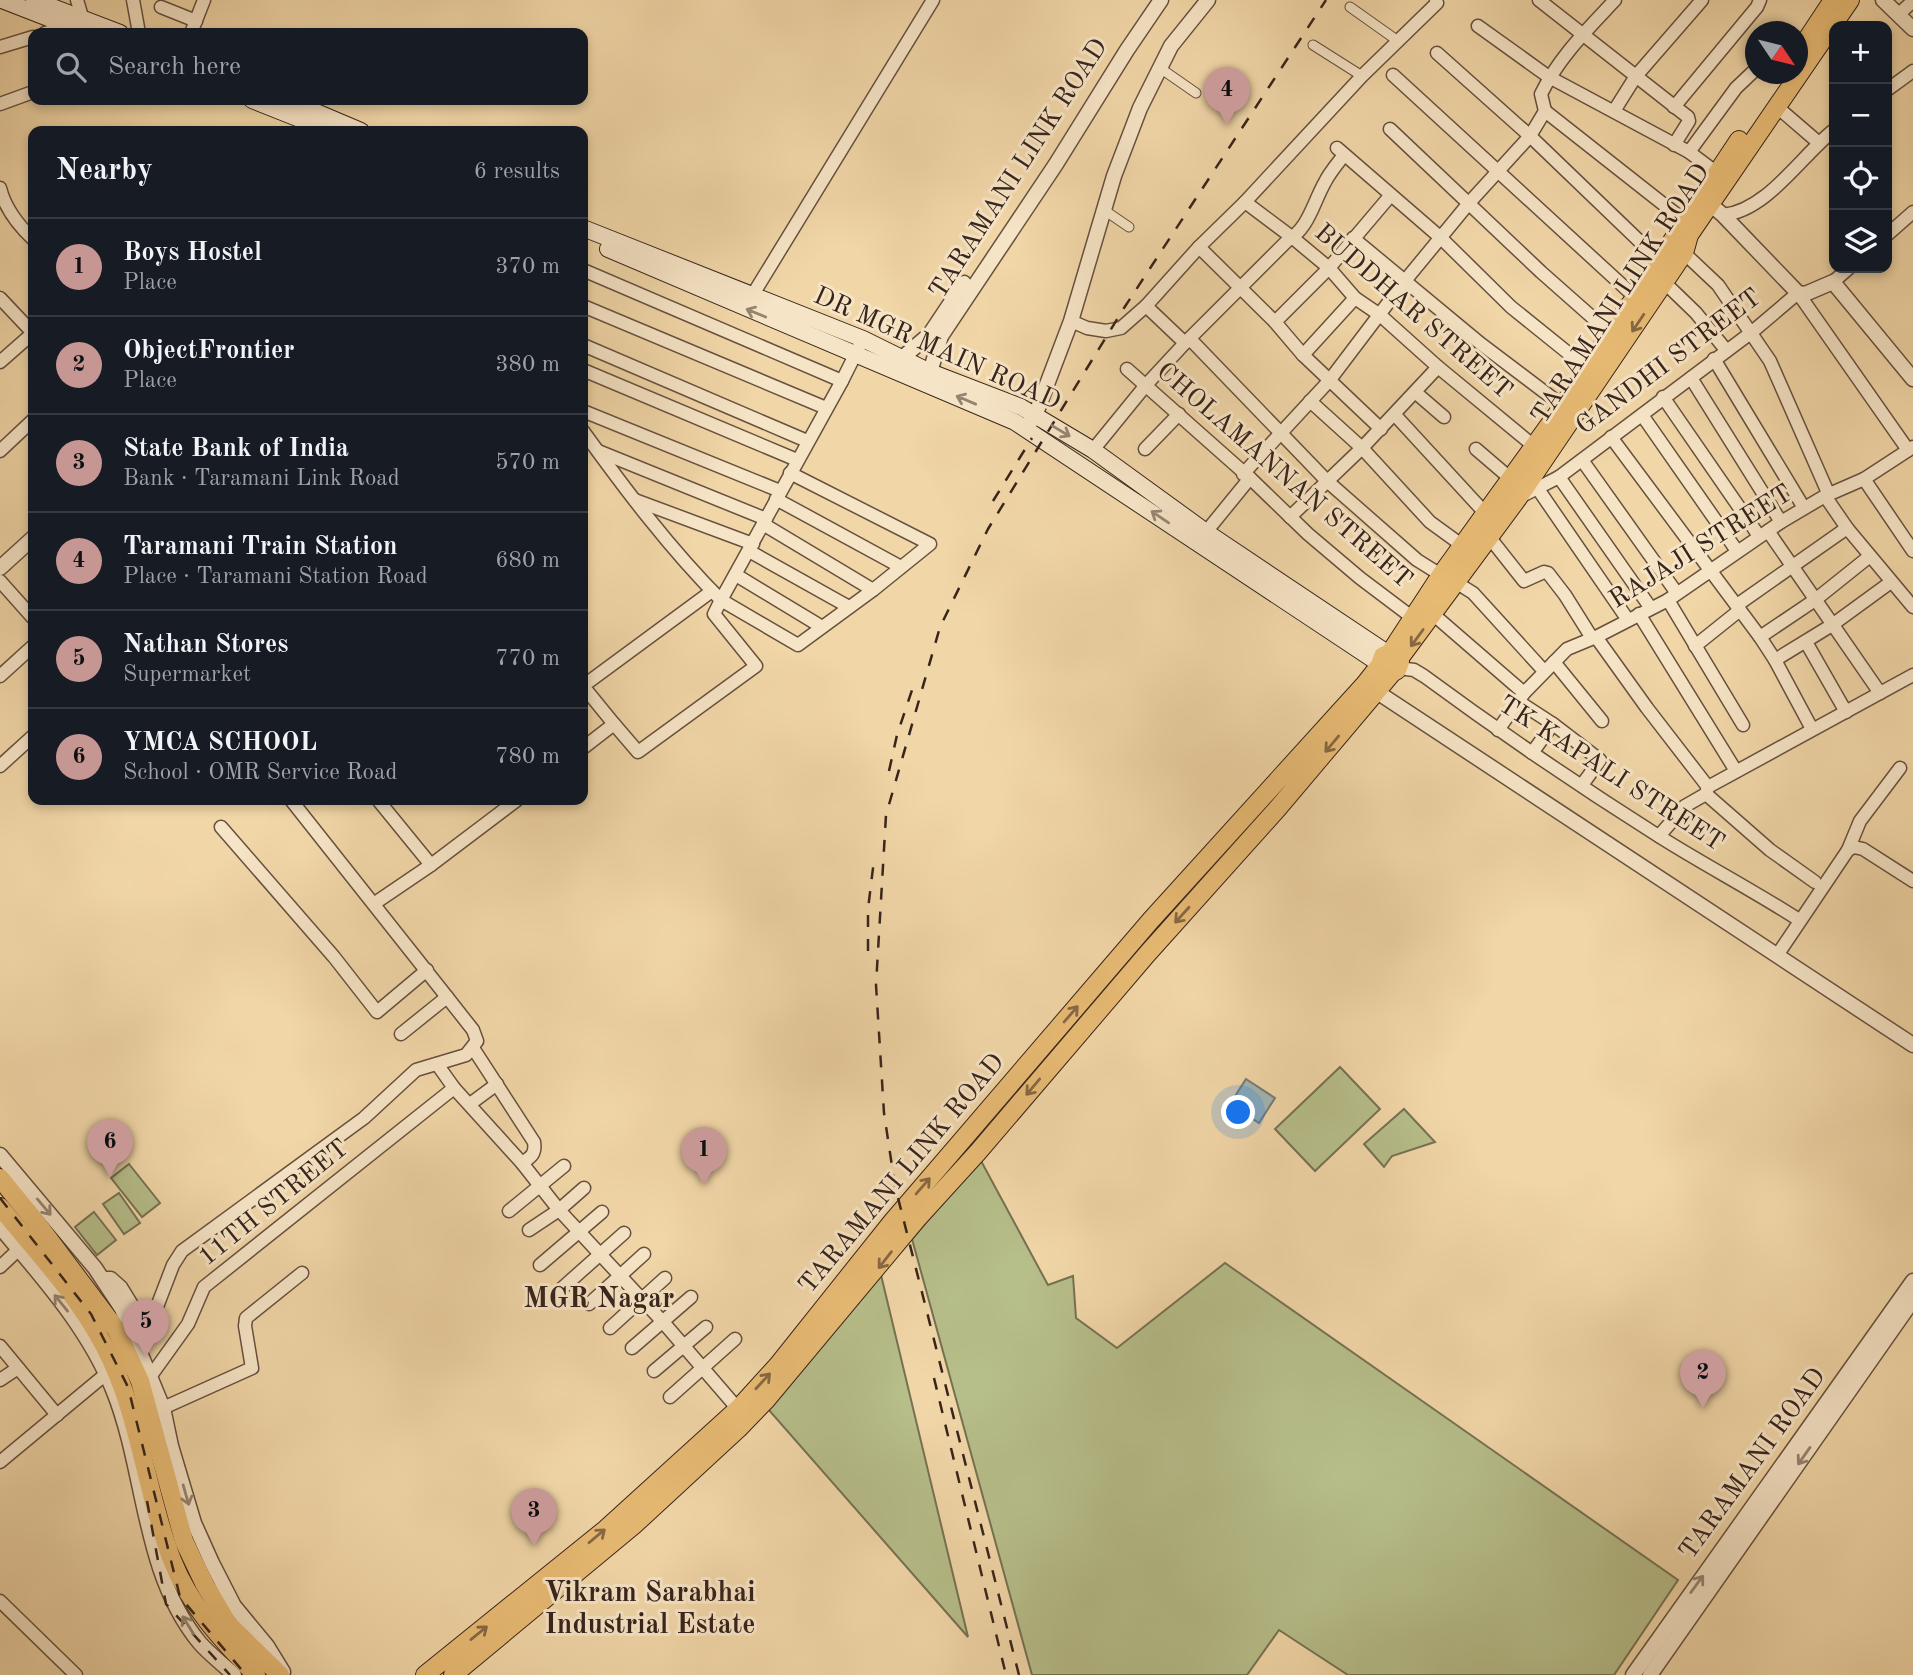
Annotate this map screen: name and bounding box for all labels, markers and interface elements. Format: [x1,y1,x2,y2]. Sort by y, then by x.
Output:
north arrow [1745,21,1808,84]
map controls [1829,21,1892,273]
button: + [1829,21,1892,84]
search box [28,28,588,105]
street label: TARAMANI LINK ROAD [925,34,1113,304]
icon: search [52,48,90,86]
text: Search here [108,54,241,80]
pin: 4 [1204,67,1250,125]
button: − [1829,84,1892,147]
button: locate [1829,147,1892,210]
text: Nearby [56,156,153,186]
street label: TARAMANI LINK ROAD [1527,159,1715,429]
text: 6 results [474,160,560,183]
button: layers [1829,210,1892,273]
street label: BUDDHAR STREET [1309,219,1517,405]
text: Boys Hostel [123,240,262,266]
text: 1 [72,255,86,278]
text: 370 m [495,255,560,278]
text: Place [123,271,177,294]
street label: DR MGR MAIN ROAD [810,283,1064,415]
street label: GANDHI STREET [1572,284,1766,440]
one-way arrow [745,305,767,318]
one-way arrow [1631,312,1645,332]
text: ObjectFrontier [123,338,294,364]
text: 2 [72,353,86,376]
text: 380 m [495,353,560,376]
street label: CHOLAMANNAN STREET [1151,358,1417,594]
text: Place [123,369,177,392]
one-way arrow [955,393,977,406]
one-way arrow [1050,424,1070,438]
text: State Bank of India [123,436,349,462]
text: 3 [72,451,86,474]
text: 570 m [495,451,560,474]
text: Bank · Taramani Link Road [123,467,400,490]
street label: RAJAJI STREET [1605,480,1797,614]
one-way arrow [1151,510,1170,524]
text: Taramani Train Station [123,534,397,560]
text: 4 [72,549,86,572]
text: 680 m [495,549,560,572]
text: Place · Taramani Station Road [123,565,428,588]
one-way arrow [1410,628,1424,647]
text: Nathan Stores [123,632,288,658]
text: 5 [72,647,86,670]
text: 770 m [495,647,560,670]
text: Supermarket [123,663,251,686]
street label: TK KAPALI STREET [1493,691,1729,857]
text: YMCA SCHOOL [123,730,317,756]
one-way arrow [1324,735,1340,753]
text: 6 [72,745,86,768]
text: 780 m [495,745,560,768]
text: School · OMR Service Road [123,761,397,784]
one-way arrow [1174,906,1190,924]
one-way arrow [1063,1005,1079,1023]
street label: TARAMANI LINK ROAD [794,1049,1010,1299]
one-way arrow [1025,1078,1041,1096]
your location [1221,1095,1255,1129]
pin: 6 [87,1119,133,1177]
pin: 1 [681,1127,727,1185]
street label: 11TH STREET [194,1135,354,1271]
one-way arrow [915,1178,931,1196]
one-way arrow [36,1198,52,1216]
one-way arrow [877,1250,892,1268]
district label: MGR Nagar [524,1286,674,1314]
one-way arrow [54,1294,69,1312]
pin: 5 [123,1299,169,1357]
pin: 2 [1680,1350,1726,1408]
street label: TARAMANI ROAD [1675,1364,1831,1564]
one-way arrow [755,1372,771,1390]
one-way arrow [1796,1446,1811,1465]
one-way arrow [180,1483,193,1505]
pin: 3 [511,1488,557,1546]
one-way arrow [587,1529,605,1544]
one-way arrow [1689,1575,1704,1594]
district label: Vikram Sarabhai Industrial Estate [544,1580,756,1640]
one-way arrow [180,1616,194,1636]
one-way arrow [469,1625,487,1641]

